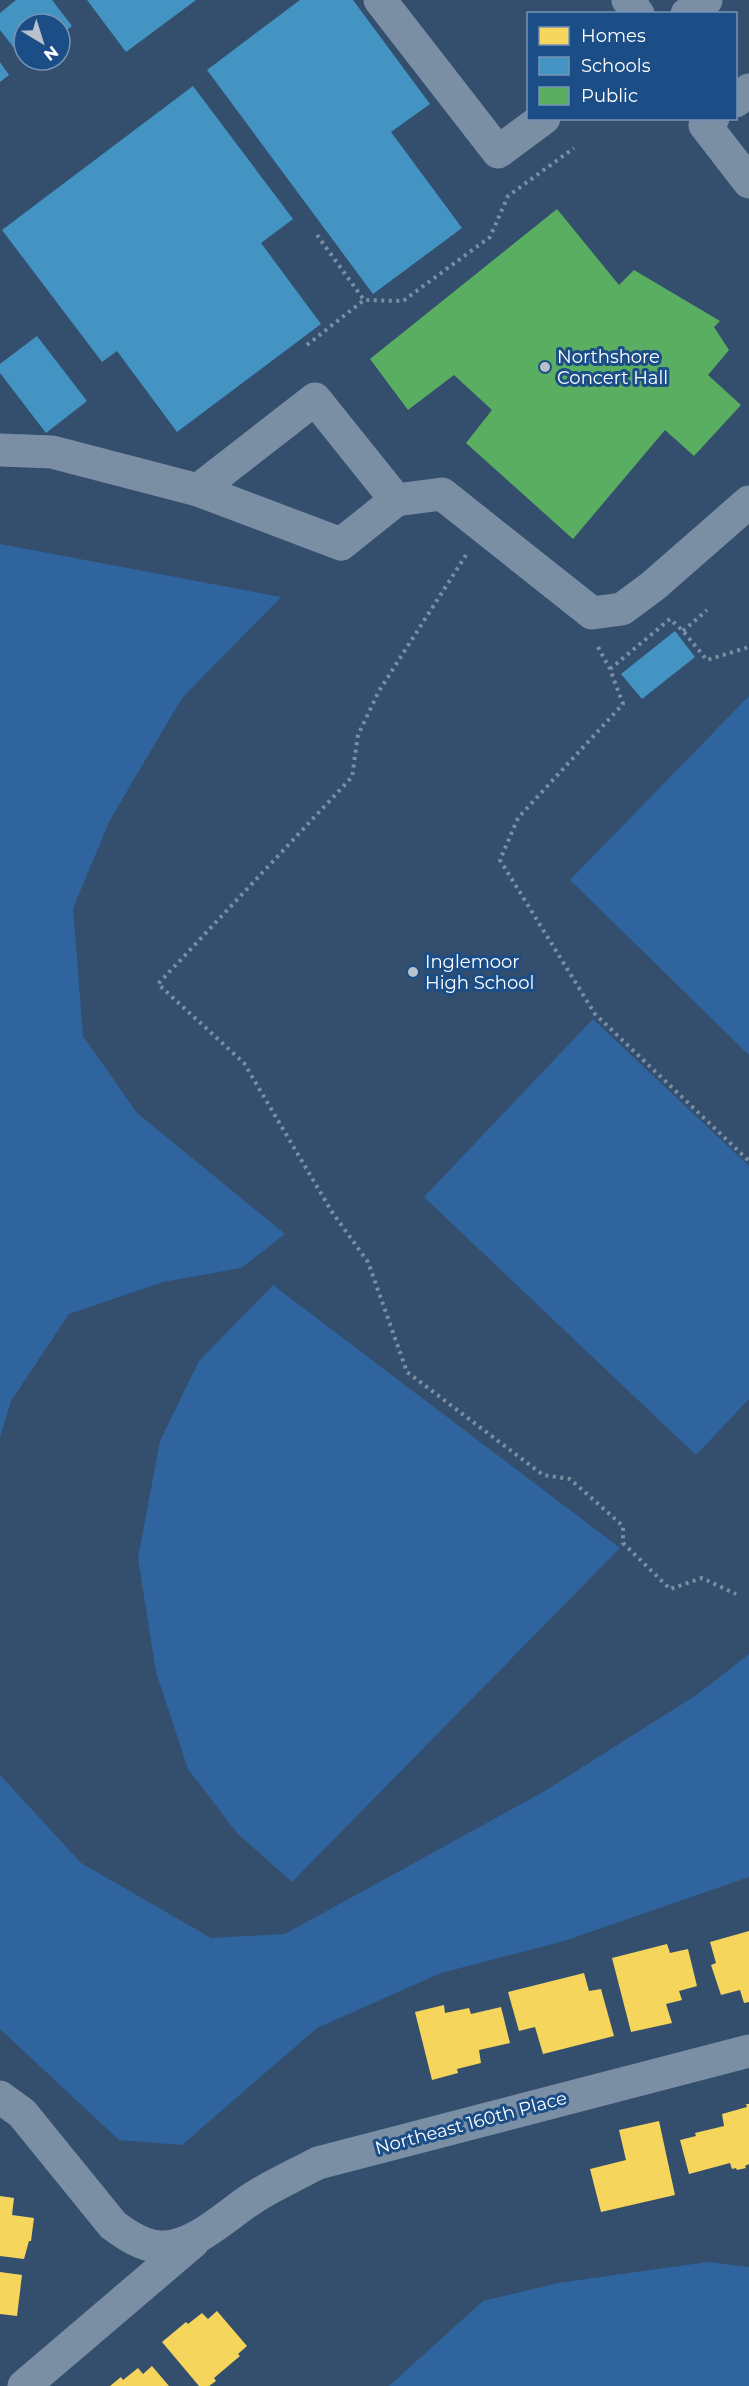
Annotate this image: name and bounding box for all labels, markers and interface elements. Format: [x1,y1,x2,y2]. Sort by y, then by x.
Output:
north arrow [12,12,72,72]
legend [527,12,737,120]
text: Homes [581,25,646,47]
text: N [40,42,62,65]
text: Schools [581,55,651,77]
text: Public [581,85,638,107]
place label: Northshore Concert Hall [557,346,668,389]
marker: Northshore Concert Hall [538,360,552,374]
place label: Inglemoor High School [425,951,534,994]
marker: Inglemoor High School [406,965,420,979]
street label: Northeast 160th Place [373,2087,570,2159]

